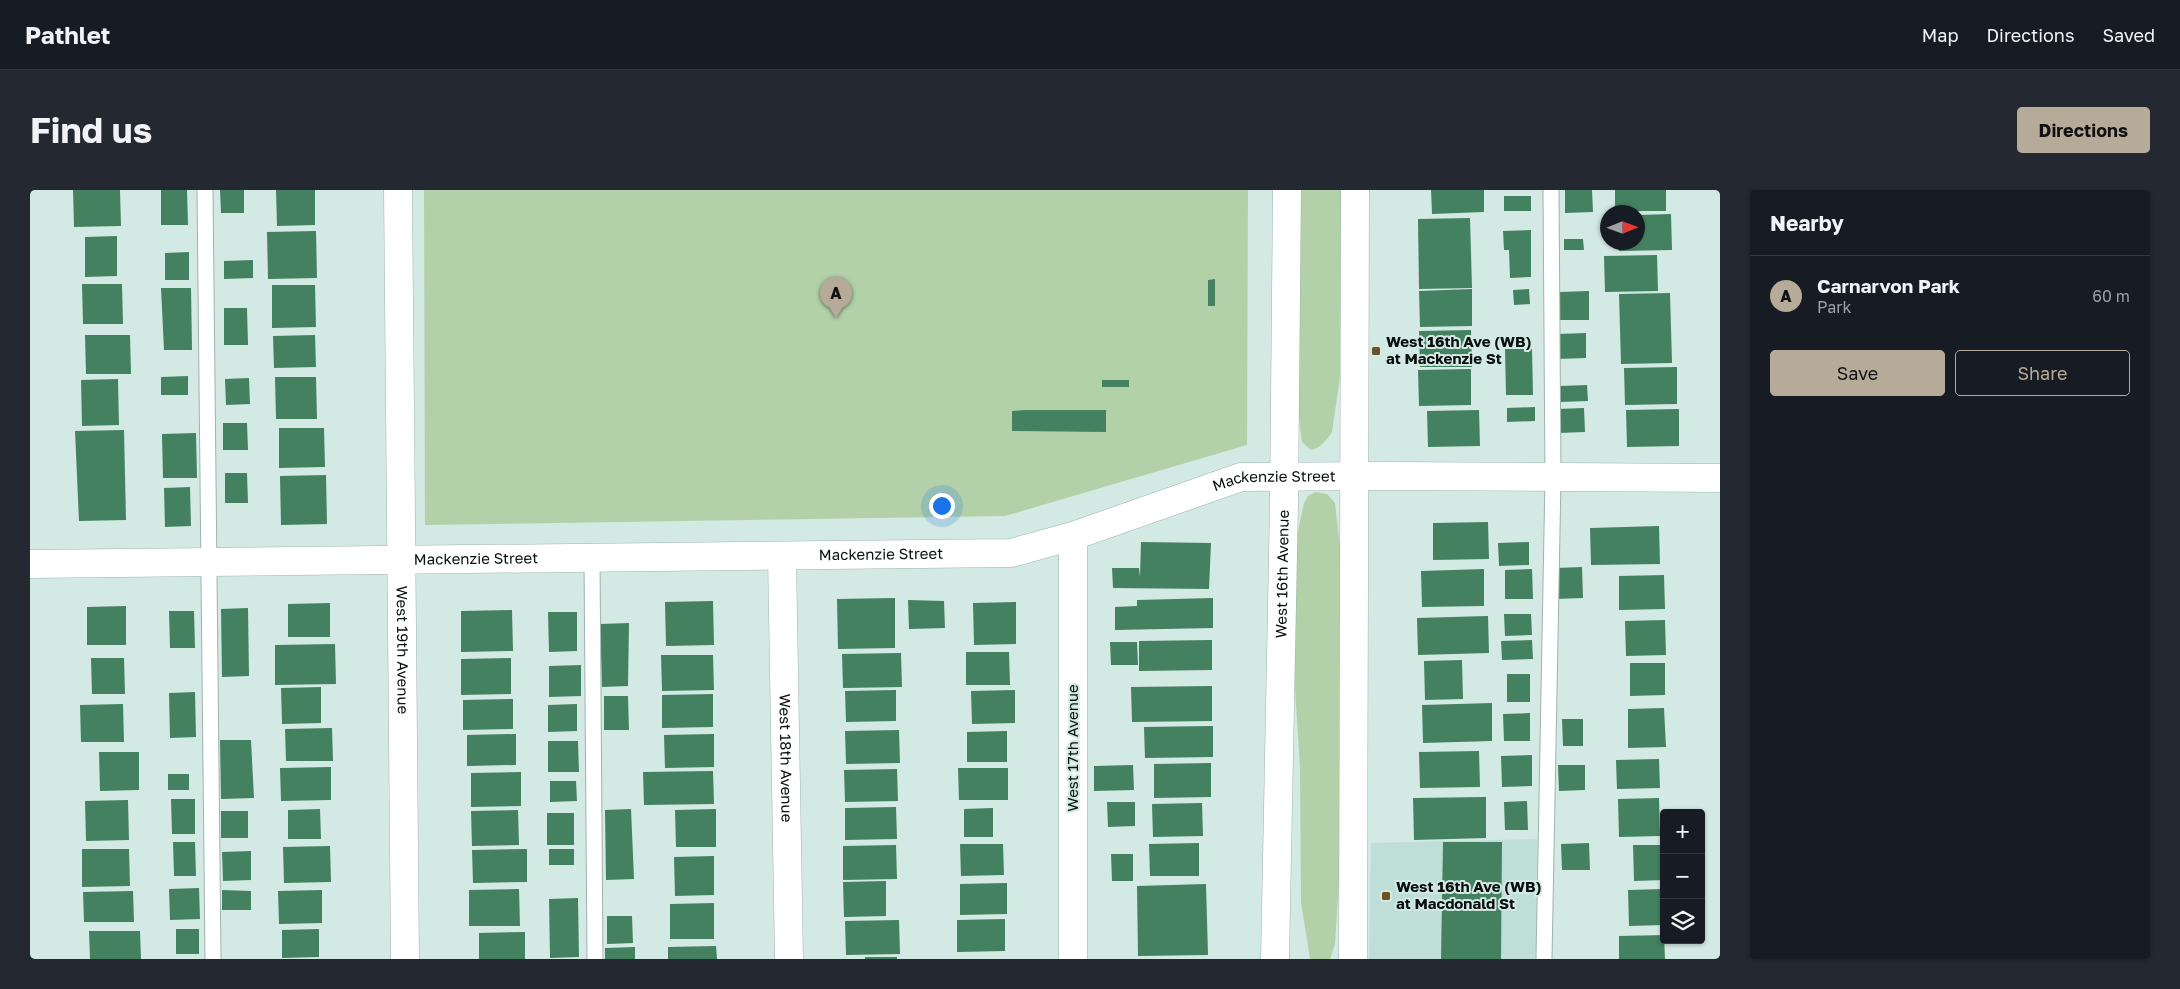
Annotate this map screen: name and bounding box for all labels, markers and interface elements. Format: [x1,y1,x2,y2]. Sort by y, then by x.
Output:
text: Pathlet [25,20,110,49]
text: Map [1922,24,1958,46]
text: Directions [1986,24,2074,46]
text: Saved [2102,24,2155,46]
button: Directions [2017,107,2150,153]
text: Find us [30,109,152,151]
north arrow [1600,205,1645,250]
text: Nearby [1770,210,1844,236]
text: Carnarvon Park [1817,274,1960,297]
pin: A [820,277,852,318]
text: A [1780,286,1792,306]
text: 60 m [2092,286,2130,306]
text: Park [1817,297,1852,317]
place label: West 16th Ave (WB) at Mackenzie St [1386,332,1531,367]
marker: West 16th Ave (WB) at Mackenzie St [1370,345,1382,357]
button: Save [1770,350,1945,396]
button: Share [1955,350,2130,396]
street label: Mackenzie Street [1210,466,1336,494]
your location [929,493,955,519]
street label: West 16th Avenue [1271,509,1292,639]
street label: Mackenzie Street [819,544,943,563]
street label: Mackenzie Street [414,548,538,568]
street label: West 19th Avenue [394,586,413,715]
street label: West 17th Avenue [1063,684,1081,812]
street label: West 18th Avenue [776,693,797,823]
map controls [1660,809,1705,944]
button: + [1660,809,1705,854]
button: − [1660,854,1705,899]
place label: West 16th Ave (WB) at Macdonald St [1396,877,1541,912]
marker: West 16th Ave (WB) at Macdonald St [1380,890,1392,902]
button: layers [1660,899,1705,944]

